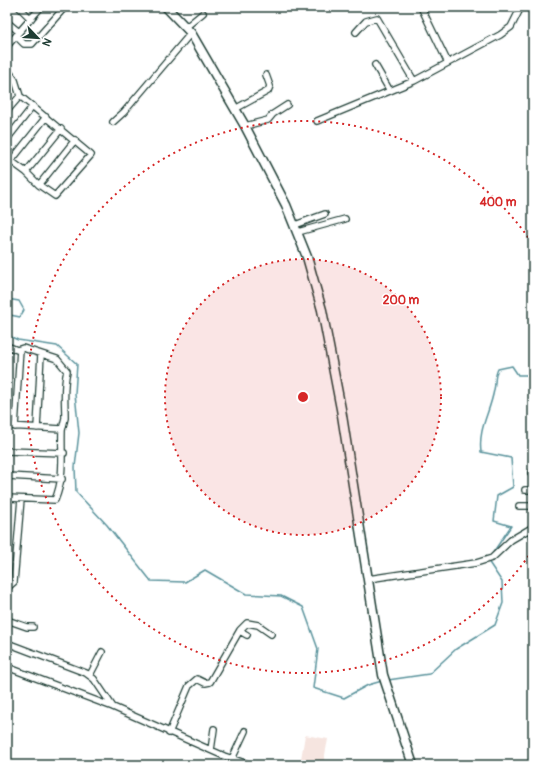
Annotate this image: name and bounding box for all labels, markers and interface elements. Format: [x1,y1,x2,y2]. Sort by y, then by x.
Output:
north arrow [18,18,58,58]
text: N [39,36,54,49]
text: 400 m [479,195,517,210]
text: 200 m [383,293,420,308]
centre of rings [296,390,310,404]

